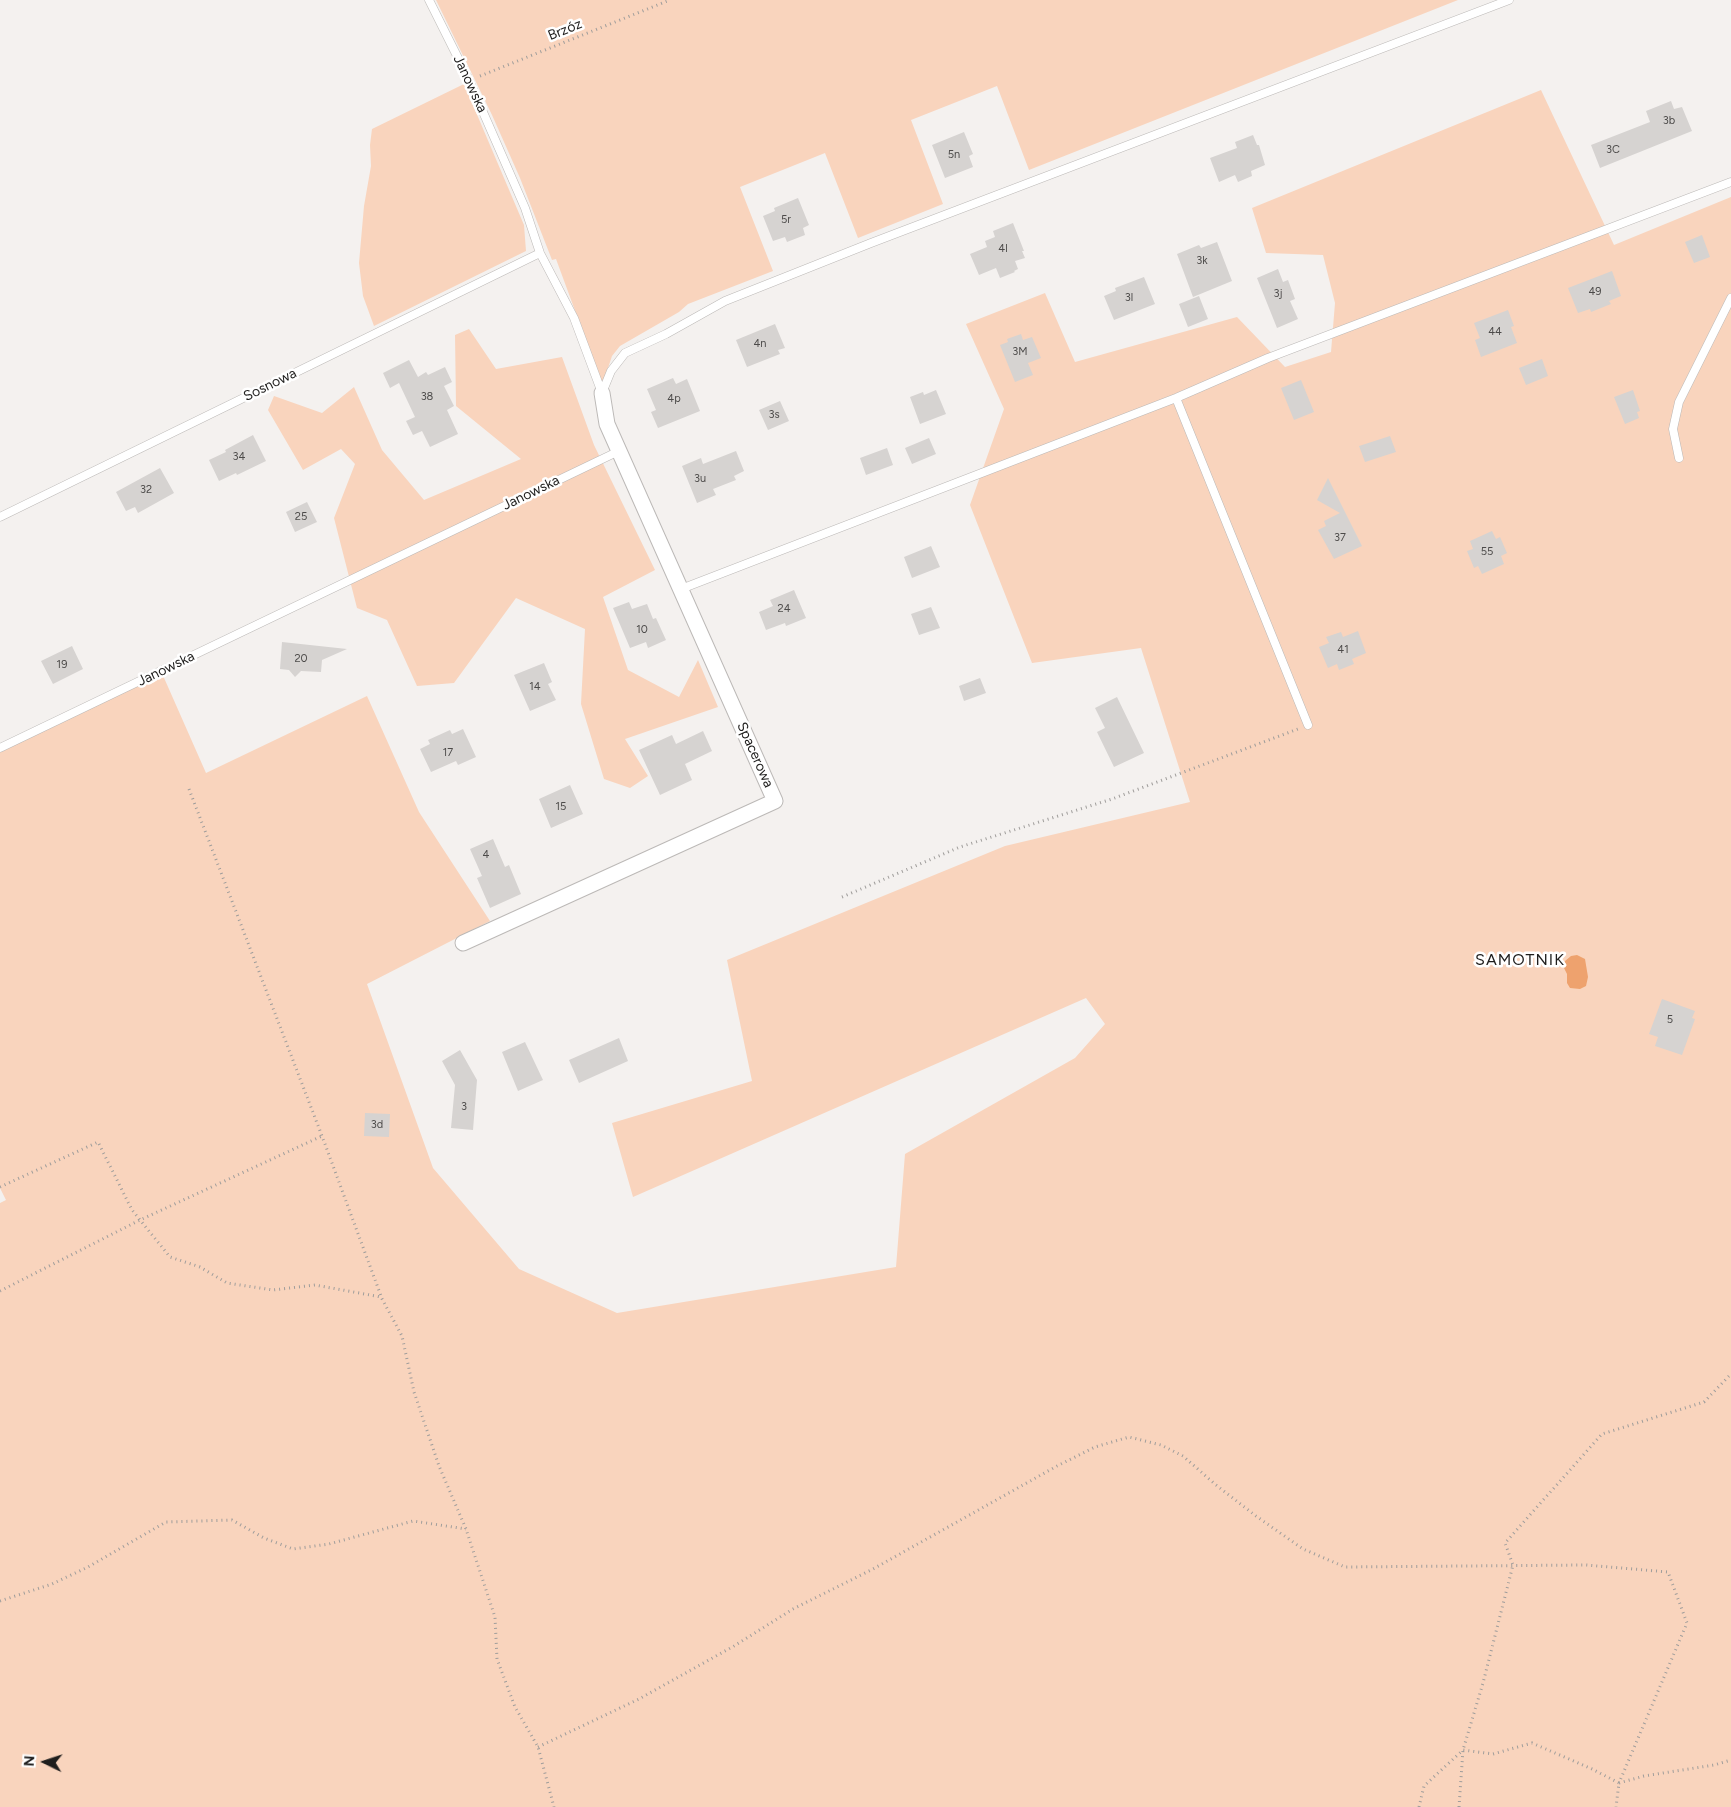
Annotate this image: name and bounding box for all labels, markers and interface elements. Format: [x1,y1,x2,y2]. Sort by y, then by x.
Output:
street label: Brzóz [546,16,584,44]
street label: Janowska [449,53,491,115]
house number: 3b [1663,114,1675,128]
house number: 3C [1606,143,1620,157]
house number: 5n [948,148,960,162]
house number: 5r [781,213,791,227]
house number: 4l [998,242,1008,256]
house number: 3k [1196,254,1208,268]
house number: 49 [1588,285,1602,299]
house number: 3j [1274,287,1282,301]
house number: 3l [1125,291,1133,305]
house number: 44 [1488,325,1502,339]
house number: 4n [754,337,766,351]
house number: 3M [1012,345,1028,359]
street label: Sosnowa [241,365,299,405]
house number: 38 [421,390,433,404]
house number: 4p [667,392,681,406]
house number: 3s [768,408,780,422]
house number: 34 [233,450,245,464]
street label: Janowska [500,472,562,514]
house number: 3u [694,472,706,486]
house number: 32 [140,483,152,497]
house number: 25 [295,510,307,524]
house number: 37 [1334,531,1346,545]
house number: 55 [1481,545,1493,559]
house number: 24 [778,602,790,616]
house number: 10 [636,623,648,637]
house number: 41 [1337,643,1349,657]
street label: Janowska [135,648,197,690]
house number: 20 [294,652,308,666]
house number: 19 [57,658,67,672]
house number: 14 [529,680,541,694]
street label: Spacerowa [733,720,777,790]
house number: 17 [443,746,453,760]
house number: 15 [556,800,566,814]
house number: 4 [483,848,489,862]
district label: SAMOTNIK [1474,950,1566,970]
house number: 5 [1667,1013,1673,1027]
house number: 3 [461,1100,467,1114]
house number: 3d [371,1118,383,1132]
north arrow [20,1737,70,1787]
text: N [21,1755,38,1767]

